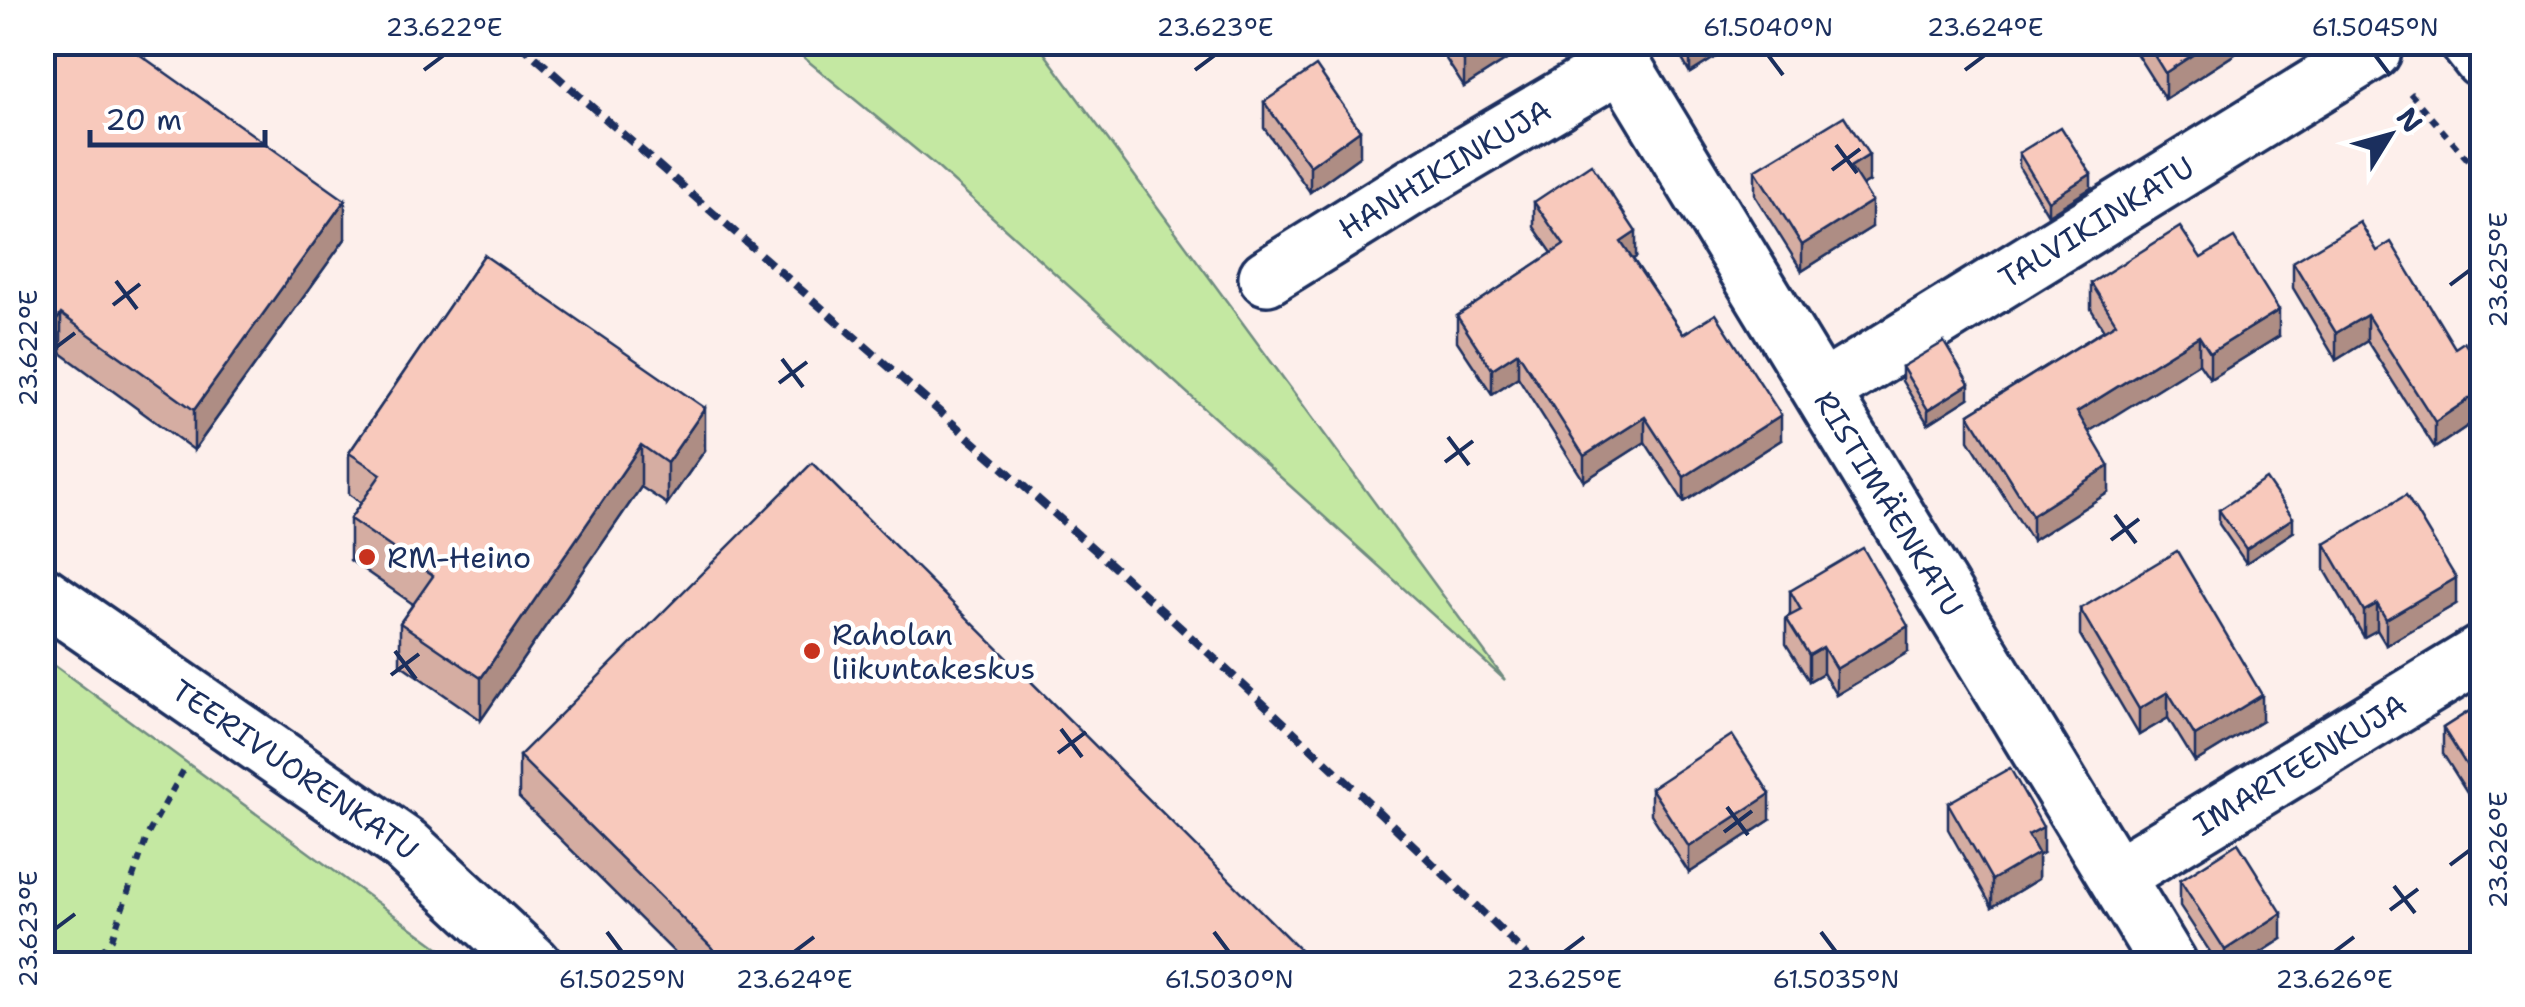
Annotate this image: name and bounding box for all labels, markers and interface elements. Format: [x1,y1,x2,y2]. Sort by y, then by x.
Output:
text: 23.622°E [385,10,503,44]
text: 23.623°E [1157,10,1274,44]
text: 61.5040°N [1703,10,1833,44]
text: 23.624°E [1927,10,2043,44]
text: 61.5045°N [2311,10,2439,44]
scale bar [90,85,265,147]
north arrow [2340,85,2440,185]
street label: HANHIKINKUJA [1331,89,1558,248]
text: 20 m [105,99,182,140]
text: N [2388,100,2432,140]
street label: TALVIKINKATU [1991,146,2201,298]
text: 23.625°E [2481,212,2515,328]
text: 23.622°E [11,289,45,407]
street label: RISTIMÄENKATU [1805,383,1973,624]
place label: RM-Heino [387,537,531,578]
marker: RM-Heino [356,546,378,568]
place label: Raholan liikuntakeskus [832,614,1035,689]
marker: Raholan liikuntakeskus [801,640,823,662]
street label: TEERIVUORENKATU [164,669,428,868]
street label: IMARTEENKUJA [2185,683,2414,845]
text: 23.626°E [2481,791,2515,909]
text: 23.623°E [11,871,45,988]
text: 61.5025°N [559,962,685,996]
text: 23.624°E [736,962,852,996]
text: 61.5030°N [1164,962,1294,996]
text: 23.625°E [1506,962,1622,996]
text: 61.5035°N [1773,962,1899,996]
text: 23.626°E [2275,962,2393,996]

